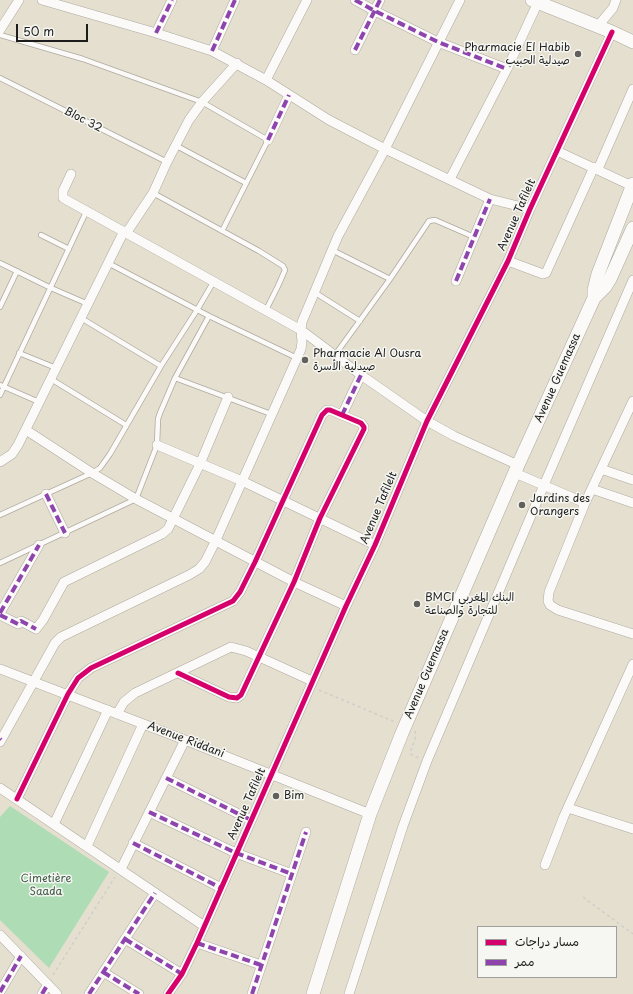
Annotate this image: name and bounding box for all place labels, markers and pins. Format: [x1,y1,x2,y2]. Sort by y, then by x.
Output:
place label: Pharmacie El Habib صيدلية الحبيب [464,41,570,67]
marker: Pharmacie El Habib صيدلية الحبيب [573,49,583,59]
place label: Pharmacie Al Ousra صيدلية الأسرة [313,347,421,373]
marker: Pharmacie Al Ousra صيدلية الأسرة [300,355,310,365]
place label: Jardins des Orangers [530,492,590,518]
marker: Jardins des Orangers [517,500,527,510]
place label: BMCI البنك المغربي للتجارة والصناعة [425,591,514,617]
marker: BMCI البنك المغربي للتجارة والصناعة [412,599,422,609]
place label: Bim [284,789,304,803]
marker: Bim [271,791,281,801]

